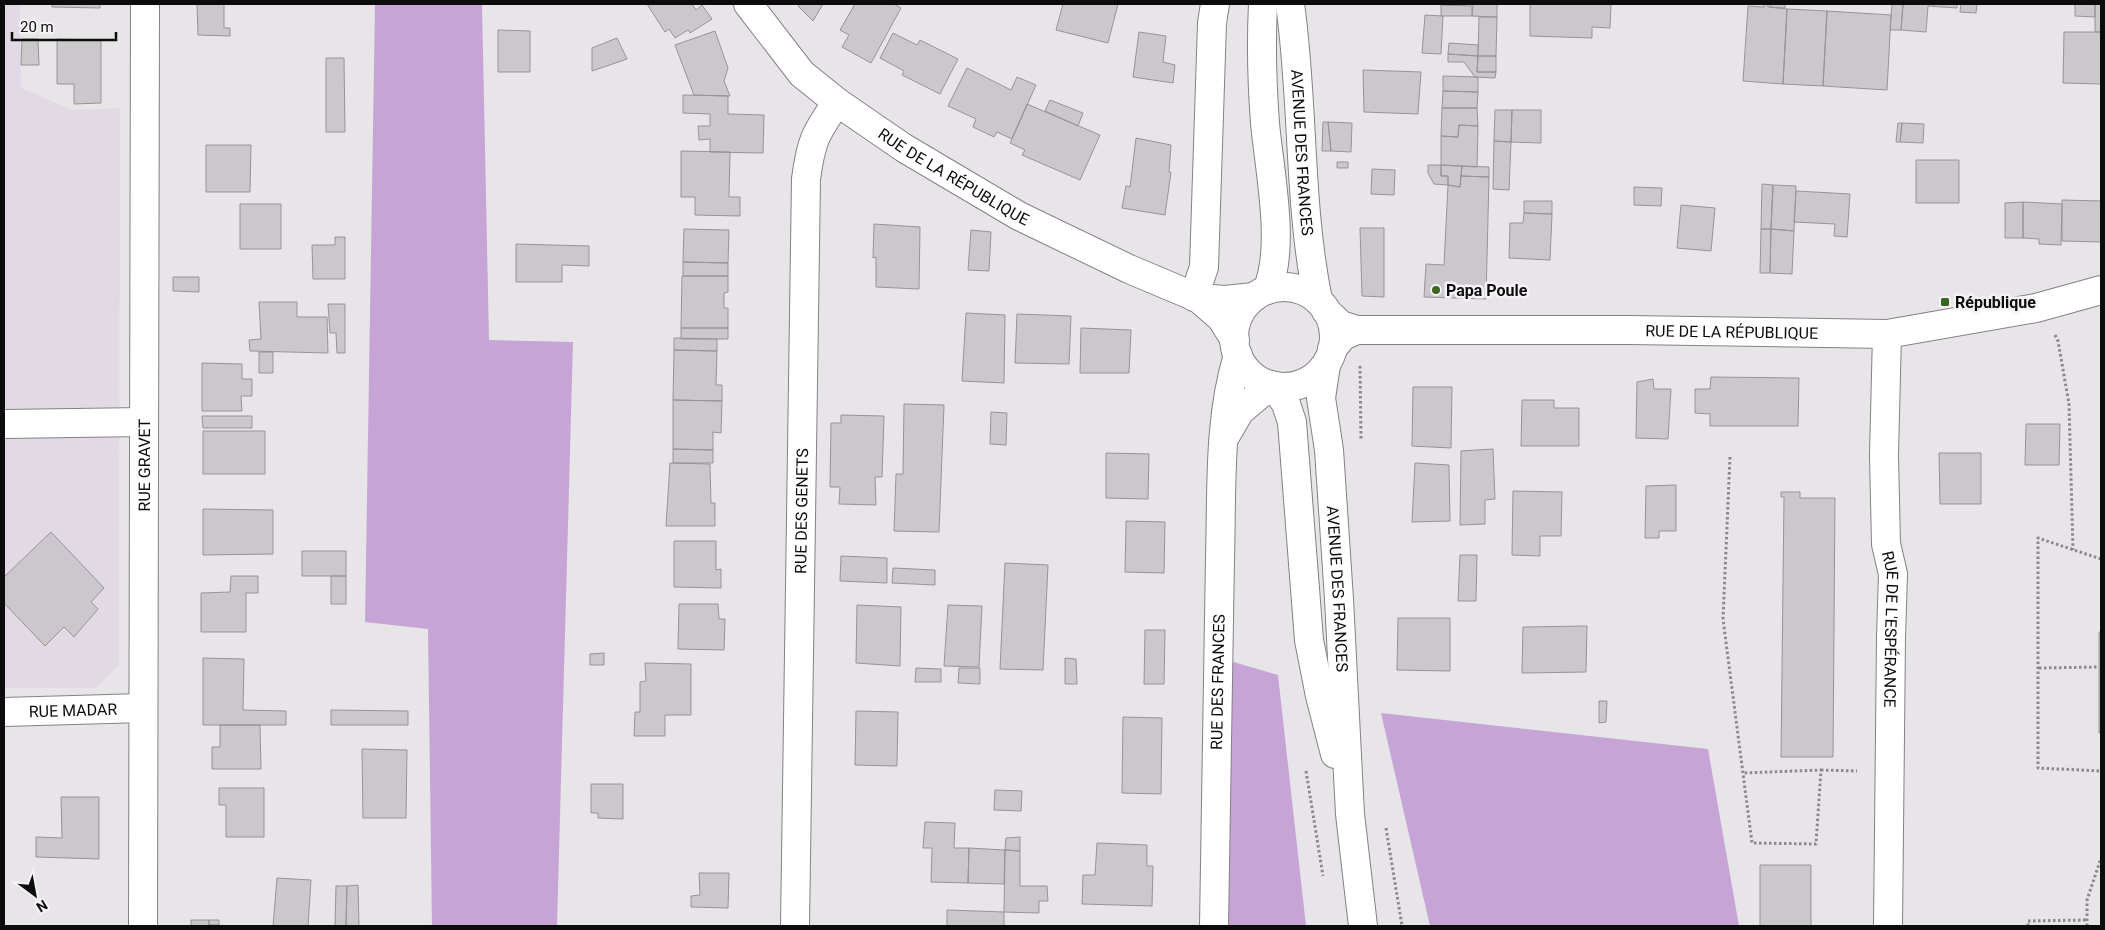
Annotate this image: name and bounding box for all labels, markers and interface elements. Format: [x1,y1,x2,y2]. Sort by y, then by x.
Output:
scale bar [12,10,116,42]
text: 20 m [20,18,54,36]
street label: AVENUE DES FRANCES [1287,69,1318,237]
street label: RUE DE LA RÉPUBLIQUE [875,124,1032,229]
place label: Papa Poule [1446,281,1528,300]
marker: Papa Poule [1430,284,1442,296]
place label: République [1955,293,2036,312]
marker: République [1939,296,1951,308]
street label: RUE DE LA RÉPUBLIQUE [1645,321,1818,342]
street label: RUE GRAVET [134,418,154,511]
street label: RUE DES GENETS [791,448,812,574]
street label: AVENUE DES FRANCES [1323,505,1352,672]
street label: RUE DE L'ESPÉRANCE [1878,549,1903,708]
street label: RUE DES FRANCES [1207,614,1228,750]
street label: RUE MADAR [28,699,118,721]
north arrow [10,870,60,920]
text: N [33,897,50,915]

